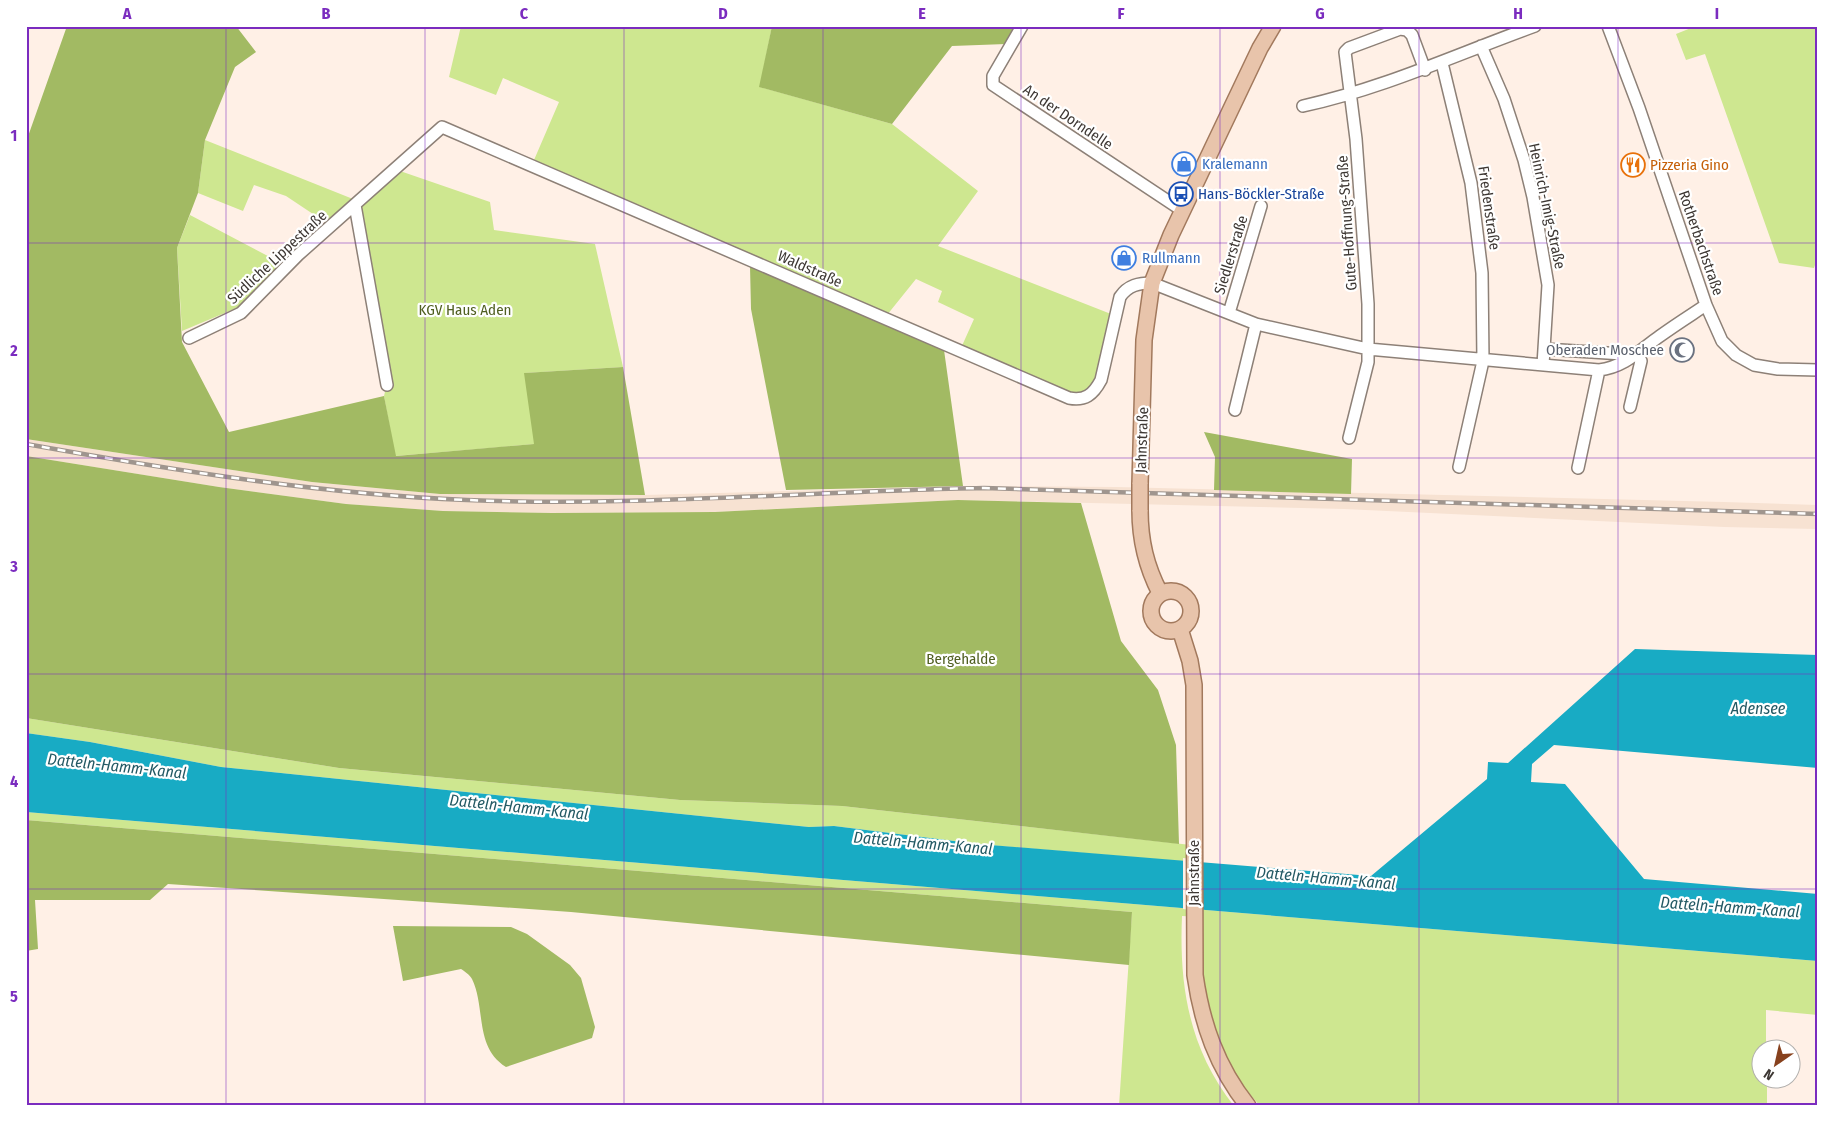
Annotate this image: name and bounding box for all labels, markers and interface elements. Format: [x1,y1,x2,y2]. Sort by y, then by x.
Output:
text: A [122,4,132,23]
text: B [322,4,331,23]
text: C [520,4,529,23]
text: D [718,4,728,23]
text: E [918,4,926,23]
text: F [1117,4,1125,23]
text: G [1315,4,1325,23]
text: H [1513,4,1523,23]
text: I [1715,4,1719,23]
street label: An der Dorndelle [1020,80,1116,154]
text: 1 [11,126,17,145]
street label: Heinrich-Imig-Straße [1525,142,1569,270]
shop icon: Kralemann [1171,151,1197,177]
restaurant icon: Pizzeria Gino [1620,152,1646,178]
place label: Kralemann [1202,155,1268,173]
street label: Gute-Hoffnung-Straße [1333,155,1361,291]
place label: Pizzeria Gino [1650,156,1729,174]
street label: Friedenstraße [1474,165,1504,251]
bus stop icon: Hans-Böckler-Straße [1168,181,1194,207]
place label: Hans-Böckler-Straße [1198,185,1325,203]
street label: Rotherbachstraße [1675,188,1727,298]
street label: Südliche Lippestraße [224,206,330,308]
street label: Siedlerstraße [1210,213,1252,297]
shop icon: Rullmann [1111,245,1137,271]
street label: Waldstraße [775,247,845,291]
place label: Rullmann [1142,249,1201,267]
park label: KGV Haus Aden [419,301,511,319]
mosque icon: Oberaden Moschee [1669,337,1695,363]
text: 2 [9,341,18,360]
place label: Oberaden Moschee [1546,341,1664,359]
street label: Jahnstraße [1132,407,1152,473]
text: 3 [9,557,18,576]
park label: Bergehalde [926,650,996,668]
water label: Adensee [1730,699,1786,718]
water label: Datteln-Hamm-Kanal [47,749,187,783]
text: 4 [10,772,18,791]
water label: Datteln-Hamm-Kanal [449,790,589,824]
water label: Datteln-Hamm-Kanal [853,827,993,859]
street label: Jahnstraße [1185,840,1203,906]
water label: Datteln-Hamm-Kanal [1256,862,1396,894]
water label: Datteln-Hamm-Kanal [1660,893,1800,921]
text: 5 [10,987,18,1006]
north arrow [1752,1040,1802,1090]
text: N [1761,1065,1777,1084]

